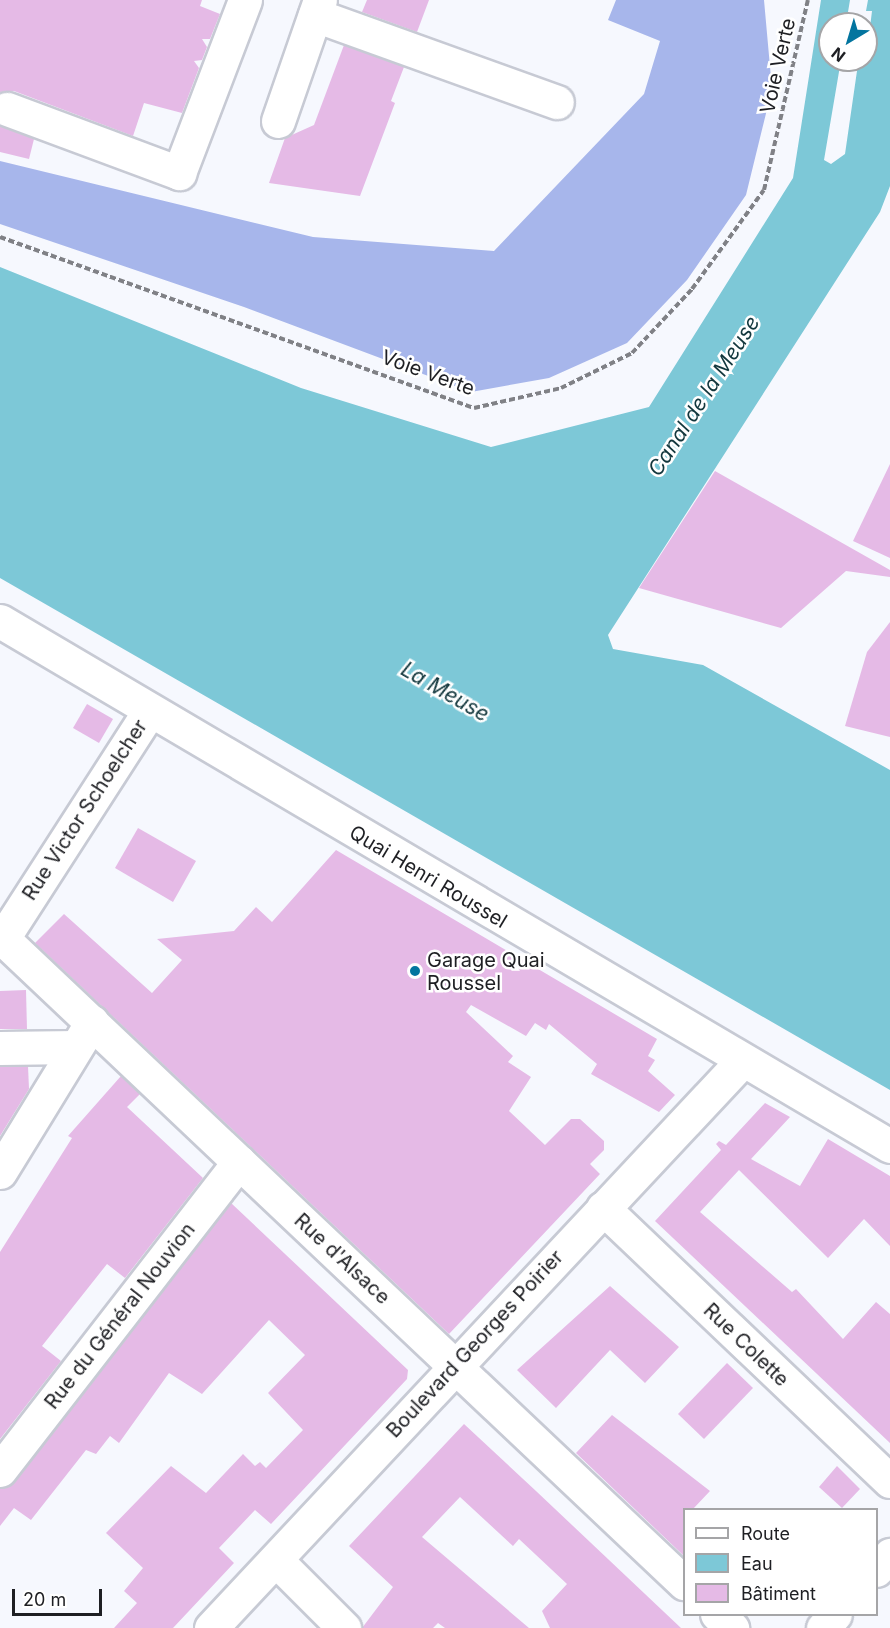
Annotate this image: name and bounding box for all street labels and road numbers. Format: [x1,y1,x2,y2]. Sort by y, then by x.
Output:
street label: Voie Verte [755,16,801,116]
street label: Voie Verte [378,345,478,401]
street label: Rue Victor Schoelcher [18,715,152,905]
street label: Quai Henri Roussel [345,820,511,934]
street label: Rue d'Alsace [289,1209,395,1309]
street label: Rue du Général Nouvion [40,1218,200,1414]
street label: Boulevard Georges Poirier [382,1245,568,1443]
street label: Rue Colette [698,1298,794,1392]

